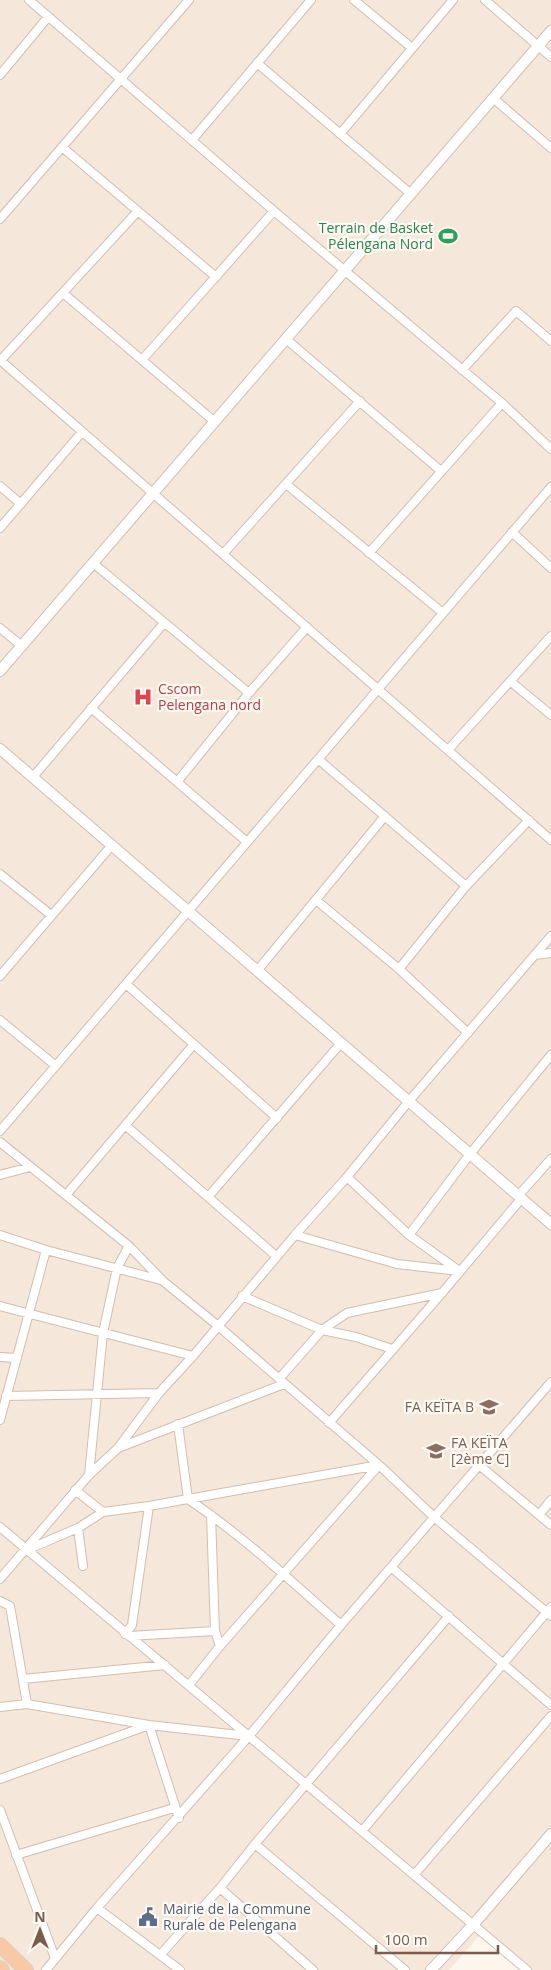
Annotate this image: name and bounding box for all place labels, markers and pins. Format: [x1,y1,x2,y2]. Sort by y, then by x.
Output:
place label: Terrain de Basket Pélengana Nord [319,218,433,253]
sports icon: Terrain de Basket Pélengana Nord [437,225,459,247]
place label: Cscom Pelengana nord [158,679,261,714]
hospital icon: Cscom Pelengana nord [132,686,154,708]
school or university icon: FA KEÏTA B [478,1396,500,1418]
place label: FA KEÏTA B [405,1397,474,1416]
place label: FA KEÏTA [2ème C] [451,1433,509,1468]
school or university icon: FA KEÏTA [2ème C] [425,1440,447,1462]
place label: Mairie de la Commune Rurale de Pelengana [163,1899,311,1934]
public building icon: Mairie de la Commune Rurale de Pelengana [137,1906,159,1928]

